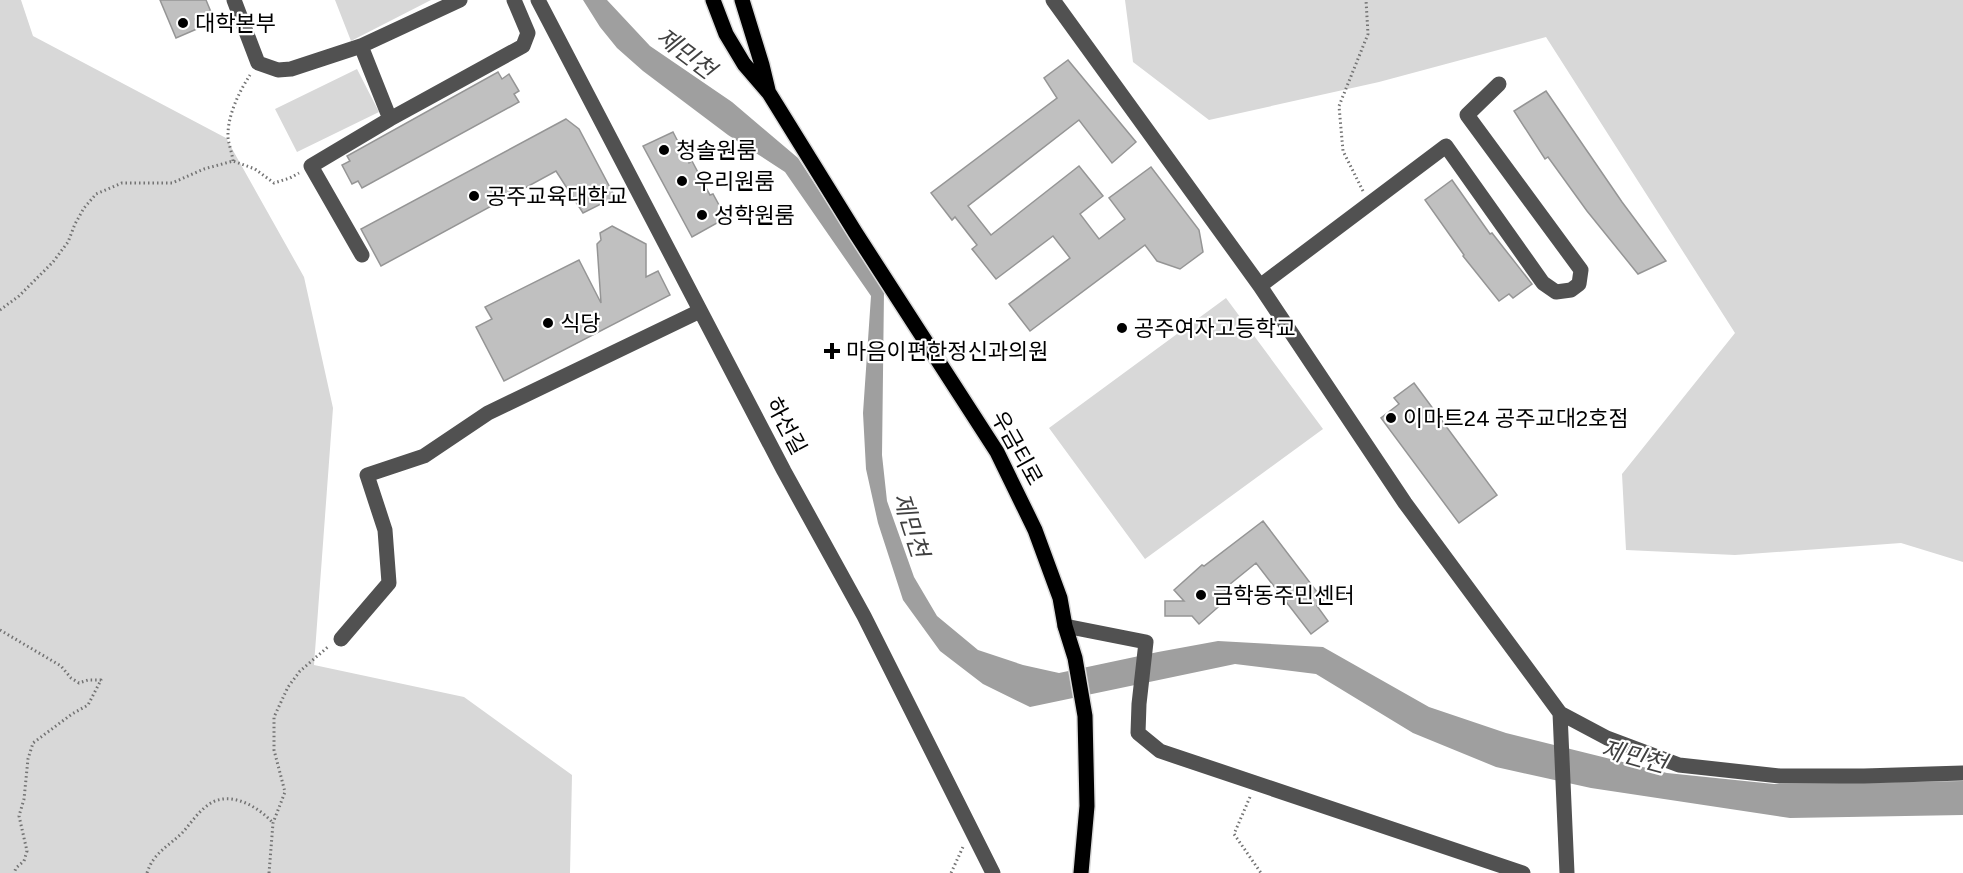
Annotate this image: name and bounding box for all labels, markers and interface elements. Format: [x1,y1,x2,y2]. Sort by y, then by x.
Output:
place label: 대학본부 [195,10,276,37]
marker: 대학본부 [176,16,190,30]
water label: 제민천 [651,21,724,86]
place label: 청솔원룸 [676,137,757,164]
marker: 청솔원룸 [657,143,671,157]
place label: 우리원룸 [694,168,775,195]
marker: 우리원룸 [675,174,689,188]
place label: 공주교육대학교 [486,183,628,210]
marker: 공주교육대학교 [467,189,481,203]
place label: 성학원룸 [714,202,795,229]
marker: 성학원룸 [695,208,709,222]
place label: 식당 [560,310,600,337]
place label: 공주여자고등학교 [1134,315,1296,342]
marker: 식당 [541,316,555,330]
marker: 공주여자고등학교 [1115,321,1129,335]
place label: 마음이편한정신과의원 [846,338,1048,365]
marker: 마음이편한정신과의원 [823,342,841,360]
street label: 하선길 [760,393,812,459]
place label: 이마트24 공주교대2호점 [1403,405,1629,432]
street label: 우금티로 [986,406,1048,490]
marker: 이마트24 공주교대2호점 [1384,411,1398,425]
water label: 제민천 [887,489,936,564]
place label: 금학동주민센터 [1213,582,1355,609]
marker: 금학동주민센터 [1194,588,1208,602]
water label: 제민천 [1598,733,1673,779]

